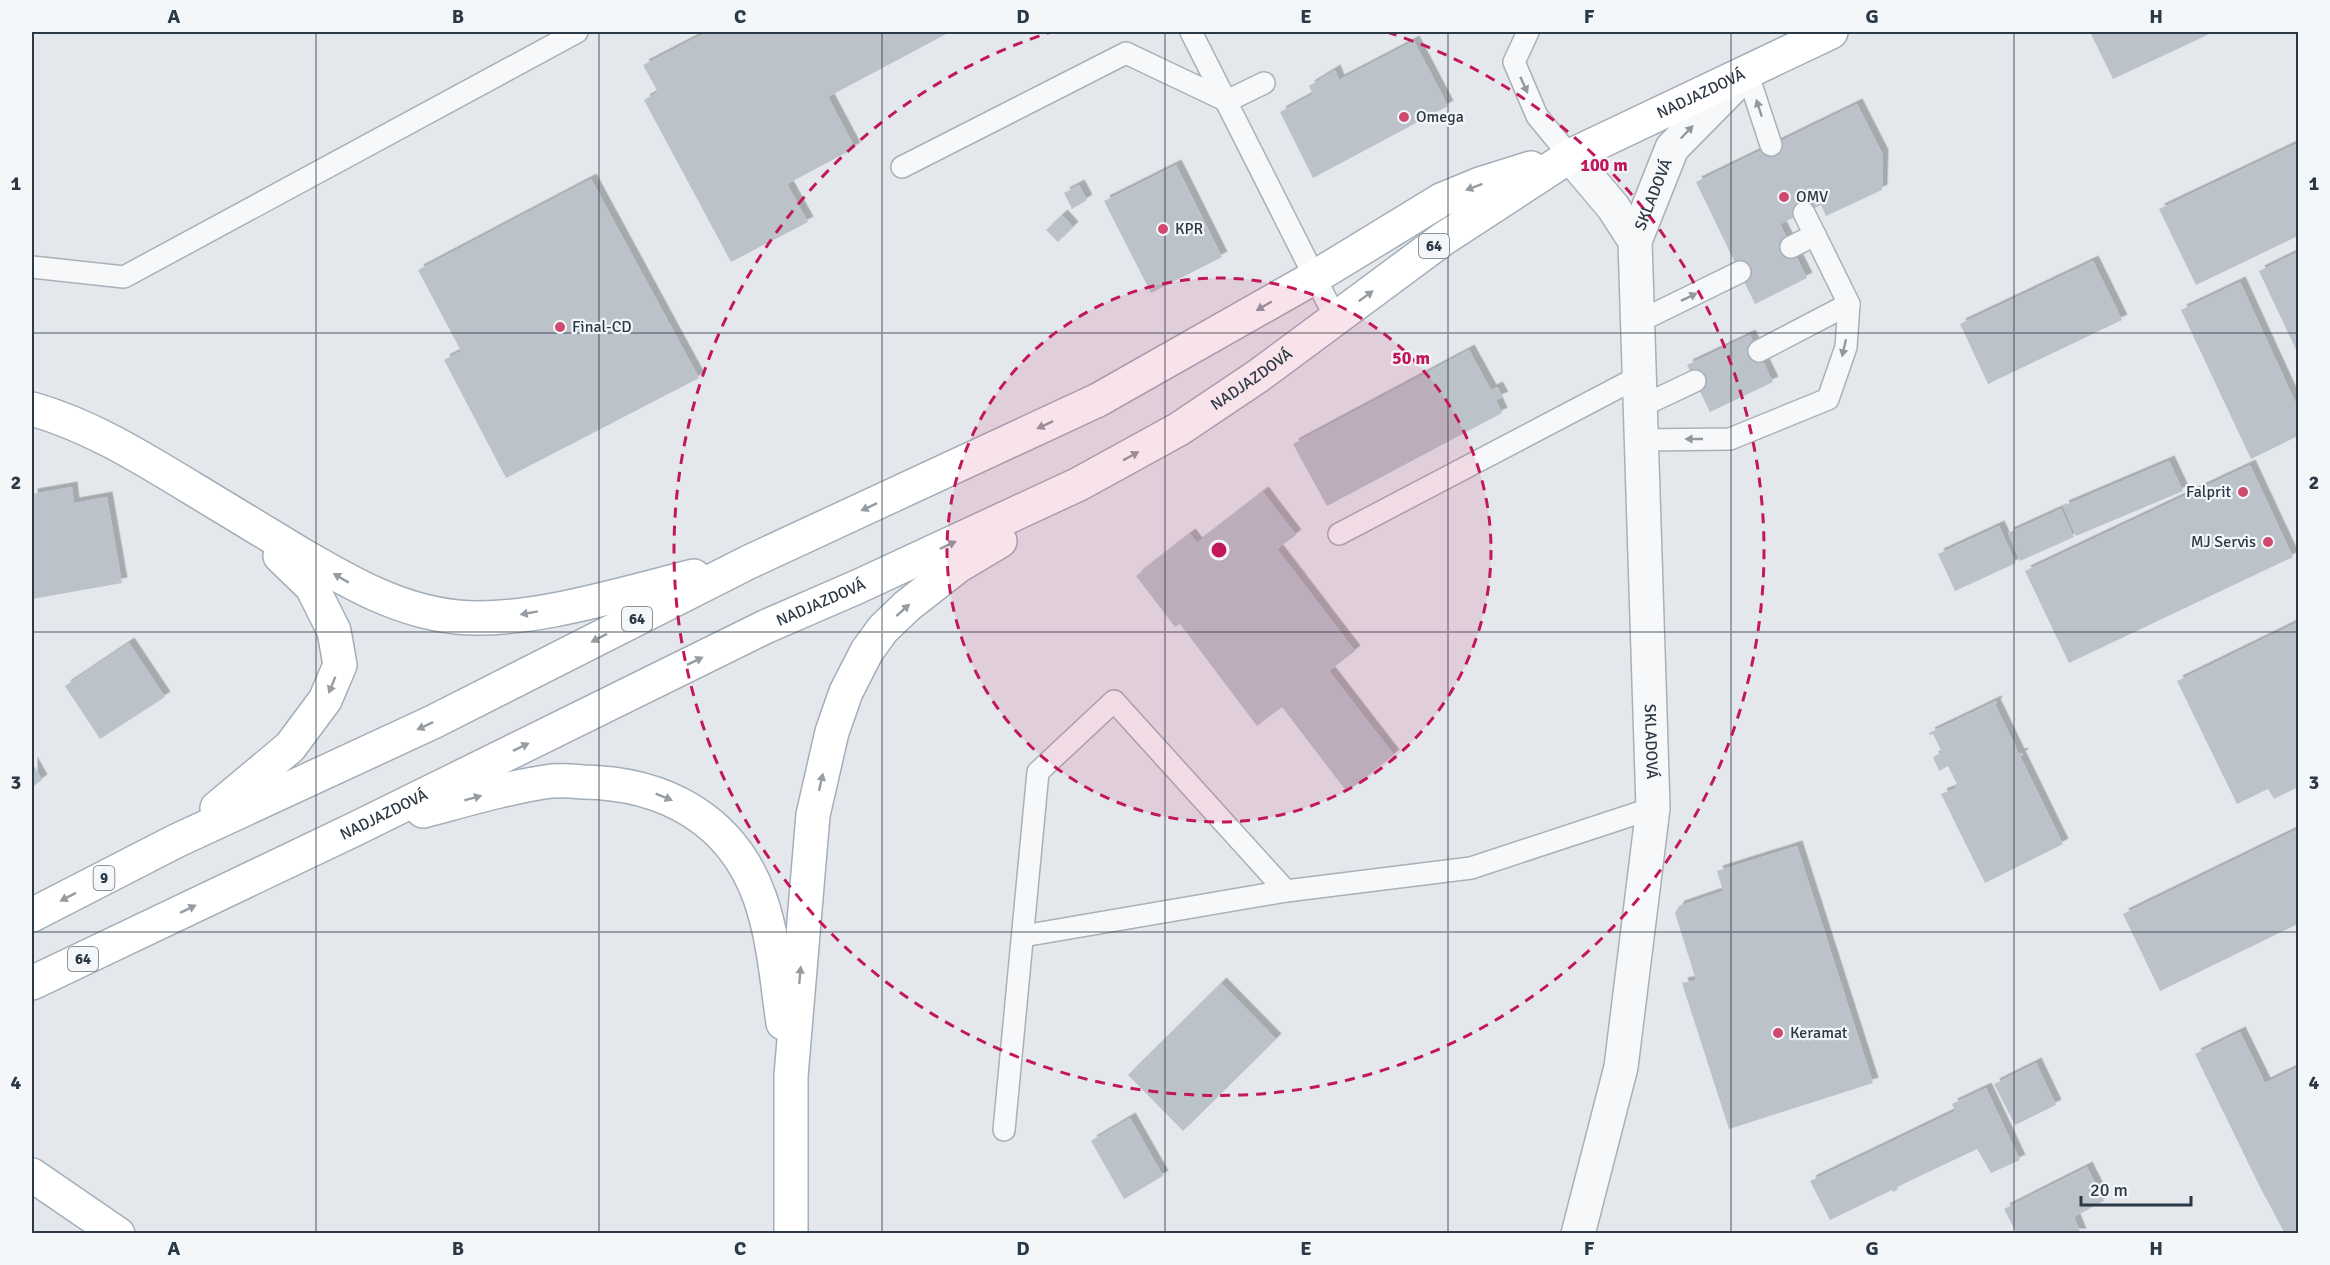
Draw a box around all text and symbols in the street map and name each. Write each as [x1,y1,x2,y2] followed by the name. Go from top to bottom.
[168,4,181,29] text: A
[452,4,464,29] text: B
[734,4,746,29] text: C
[1016,4,1030,29] text: D
[1300,4,1312,29] text: E
[1584,4,1595,29] text: F
[1865,4,1879,29] text: G
[2149,4,2163,29] text: H
[1654,64,1748,123] street label: NADJAZDOVÁ
[1519,76,1529,94] one-way arrow
[1753,99,1763,117] one-way arrow
[1416,107,1464,127] place label: Omega
[1397,110,1411,124] marker: Omega
[1680,125,1694,140] one-way arrow
[1580,154,1628,176] text: 100 m
[1630,156,1677,233] street label: SKLADOVÁ
[11,171,22,196] text: 1
[2309,171,2320,196] text: 1
[1465,182,1483,192] one-way arrow
[1796,187,1828,207] place label: OMV
[1777,190,1791,204] marker: OMV
[1175,219,1204,239] place label: KPR
[1156,222,1170,236] marker: KPR
[1419,234,1449,258] road number: 64
[1359,291,1374,303] one-way arrow
[1680,292,1697,301] one-way arrow
[1255,301,1272,311] one-way arrow
[572,317,632,337] place label: Final-CD
[553,320,567,334] marker: Final-CD
[1839,339,1849,357] one-way arrow
[1207,344,1297,415] street label: NADJAZDOVÁ
[1392,347,1430,369] text: 50 m
[1037,420,1054,429] one-way arrow
[1685,434,1704,444] one-way arrow
[1122,451,1139,461] one-way arrow
[11,470,21,495] text: 2
[2309,470,2319,495] text: 2
[2186,482,2231,502] place label: Falprit
[2236,485,2250,499] marker: Falprit
[860,502,877,511] one-way arrow
[2191,532,2256,552] place label: MJ Servis
[2261,535,2275,549] marker: MJ Servis
[940,540,957,549] one-way arrow
[1209,540,1229,560] centre of rings
[332,573,349,583] one-way arrow
[773,574,869,631] street label: NADJAZDOVÁ
[895,604,910,617] one-way arrow
[622,607,652,631] road number: 64
[519,609,538,618] one-way arrow
[590,633,608,643] one-way arrow
[687,656,704,665] one-way arrow
[327,676,337,694] one-way arrow
[1640,704,1662,780] street label: SKLADOVÁ
[415,721,433,731] one-way arrow
[512,743,529,752] one-way arrow
[11,770,21,795] text: 3
[2309,770,2319,795] text: 3
[816,773,826,791] one-way arrow
[337,785,431,845] street label: NADJAZDOVÁ
[464,793,482,802] one-way arrow
[655,793,673,802] one-way arrow
[94,866,114,890] road number: 9
[59,891,77,901] one-way arrow
[179,905,196,914] one-way arrow
[68,947,98,971] road number: 64
[795,966,804,985] one-way arrow
[1790,1023,1848,1043] place label: Keramat
[1771,1026,1785,1040] marker: Keramat
[11,1070,22,1095] text: 4
[2309,1070,2320,1095] text: 4
[2081,1169,2190,1207] scale bar
[2090,1179,2128,1201] text: 20 m
[168,1236,181,1261] text: A
[452,1236,464,1261] text: B
[734,1236,746,1261] text: C
[1016,1236,1030,1261] text: D
[1300,1236,1312,1261] text: E
[1584,1236,1595,1261] text: F
[1865,1236,1879,1261] text: G
[2149,1236,2163,1261] text: H

